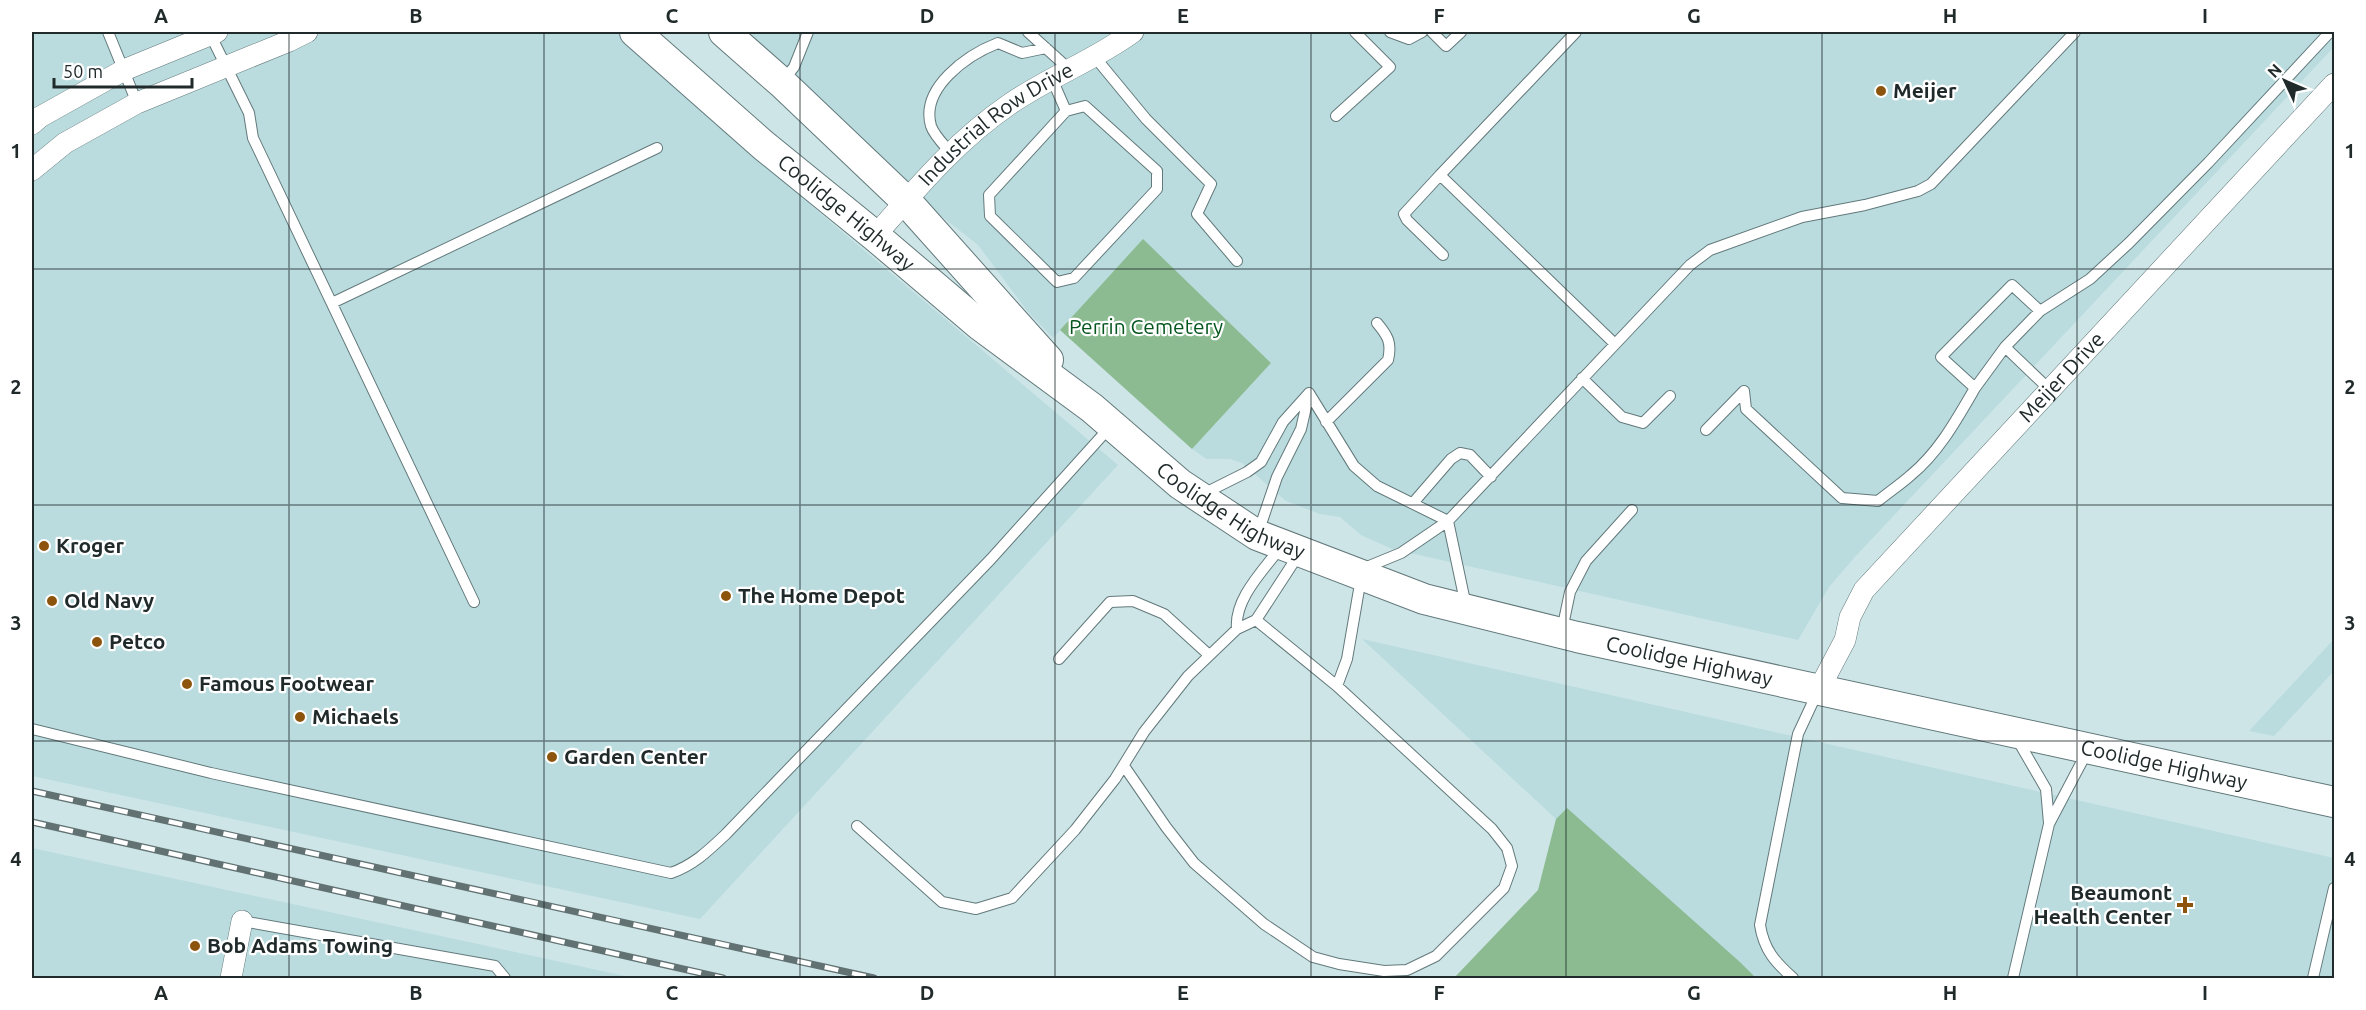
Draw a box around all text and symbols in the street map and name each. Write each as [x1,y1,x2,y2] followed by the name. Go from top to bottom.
[154,4,168,27] text: A
[409,4,423,27] text: B
[666,4,679,27] text: C
[920,4,934,27] text: D
[1177,4,1189,27] text: E
[1433,4,1445,27] text: F
[1687,4,1701,27] text: G
[1943,4,1957,27] text: H
[2202,4,2208,27] text: I
[54,51,192,89] scale bar
[2255,51,2315,111] north arrow
[913,57,1077,190] street label: Industrial Row Drive
[2264,60,2285,81] text: N
[63,61,103,81] text: 50 m
[1893,78,1957,102] place label: Meijer
[1874,84,1888,98] marker: Meijer
[10,139,22,162] text: 1
[2344,139,2356,162] text: 1
[773,149,920,275] street label: Coolidge Highway
[1069,314,1223,338] park label: Perrin Cemetery
[2013,327,2108,427] street label: Meijer Drive
[10,375,22,398] text: 2
[2344,375,2356,398] text: 2
[1152,456,1309,563] street label: Coolidge Highway
[56,533,125,557] place label: Kroger
[37,539,51,553] marker: Kroger
[738,583,905,607] place label: The Home Depot
[64,588,154,612] place label: Old Navy
[719,589,733,603] marker: The Home Depot
[45,594,59,608] marker: Old Navy
[10,611,22,634] text: 3
[2344,611,2356,634] text: 3
[109,629,165,653] place label: Petco
[1604,631,1775,690] street label: Coolidge Highway
[90,635,104,649] marker: Petco
[199,671,374,695] place label: Famous Footwear
[180,677,194,691] marker: Famous Footwear
[312,704,399,728] place label: Michaels
[293,710,307,724] marker: Michaels
[2079,734,2250,794] street label: Coolidge Highway
[564,744,708,768] place label: Garden Center
[545,750,559,764] marker: Garden Center
[10,847,22,870] text: 4
[2344,847,2356,870] text: 4
[2034,880,2172,928] place label: Beaumont Health Center
[2176,896,2194,914] marker: Beaumont Health Center
[207,933,393,957] place label: Bob Adams Towing
[188,939,202,953] marker: Bob Adams Towing
[154,981,168,1004] text: A
[409,981,423,1004] text: B
[666,981,679,1004] text: C
[920,981,934,1004] text: D
[1177,981,1189,1004] text: E
[1433,981,1445,1004] text: F
[1687,981,1701,1004] text: G
[1943,981,1957,1004] text: H
[2202,981,2208,1004] text: I

